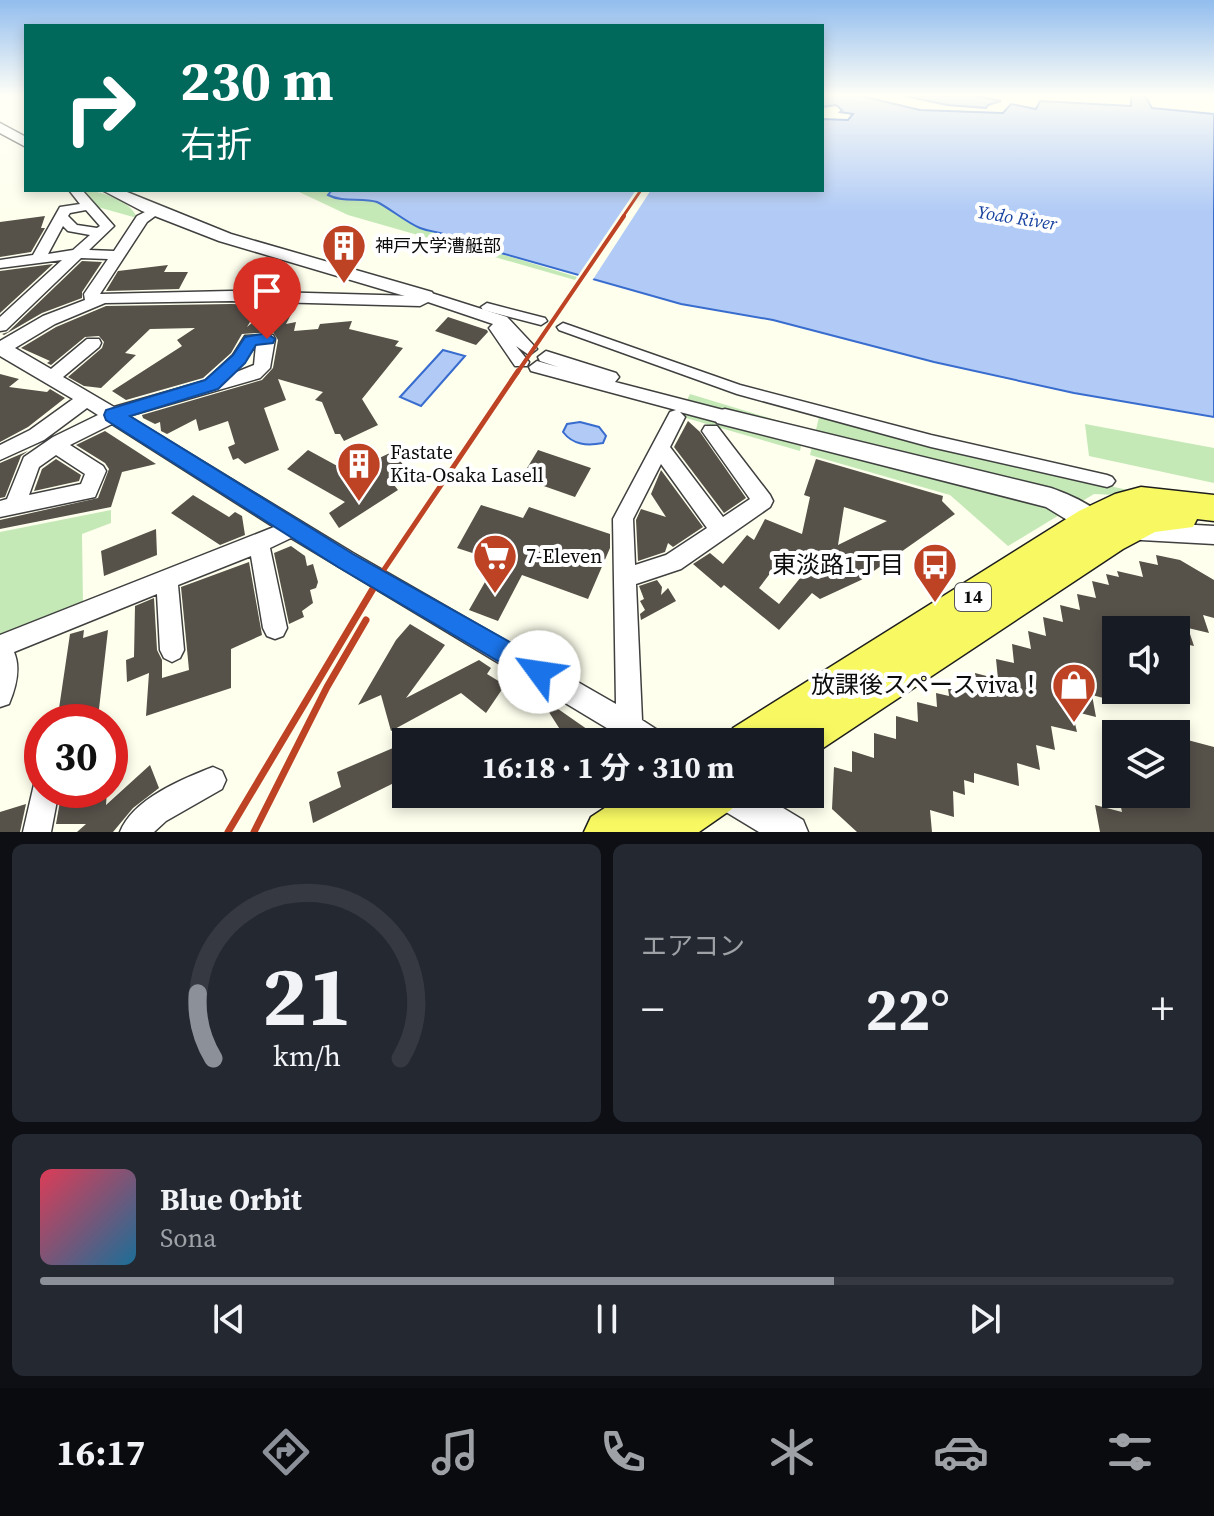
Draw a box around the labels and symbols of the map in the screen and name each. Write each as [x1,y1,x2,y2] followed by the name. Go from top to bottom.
[975,199,1060,236] water label: Yodo River
[320,222,368,285] building icon: 神戸大学漕艇部
[375,233,501,258] place label: 神戸大学漕艇部
[233,257,301,339] pin
[390,438,544,489] place label: Fastate Kita-Osaka Lasell
[335,440,383,503] building icon: Fastate Kita-Osaka Lasell
[471,532,519,595] supermarket icon: 7-Eleven
[911,541,959,604] bus stop icon: 東淡路1丁目
[526,542,602,570] place label: 7-Eleven
[772,548,904,581] place label: 東淡路1丁目
[955,583,991,611] road number: 14
[497,630,581,714] position arrow
[1050,661,1098,724] shop icon: 放課後スペースviva！
[811,668,1043,701] place label: 放課後スペースviva！
[24,704,128,808] speed limit sign: 30

